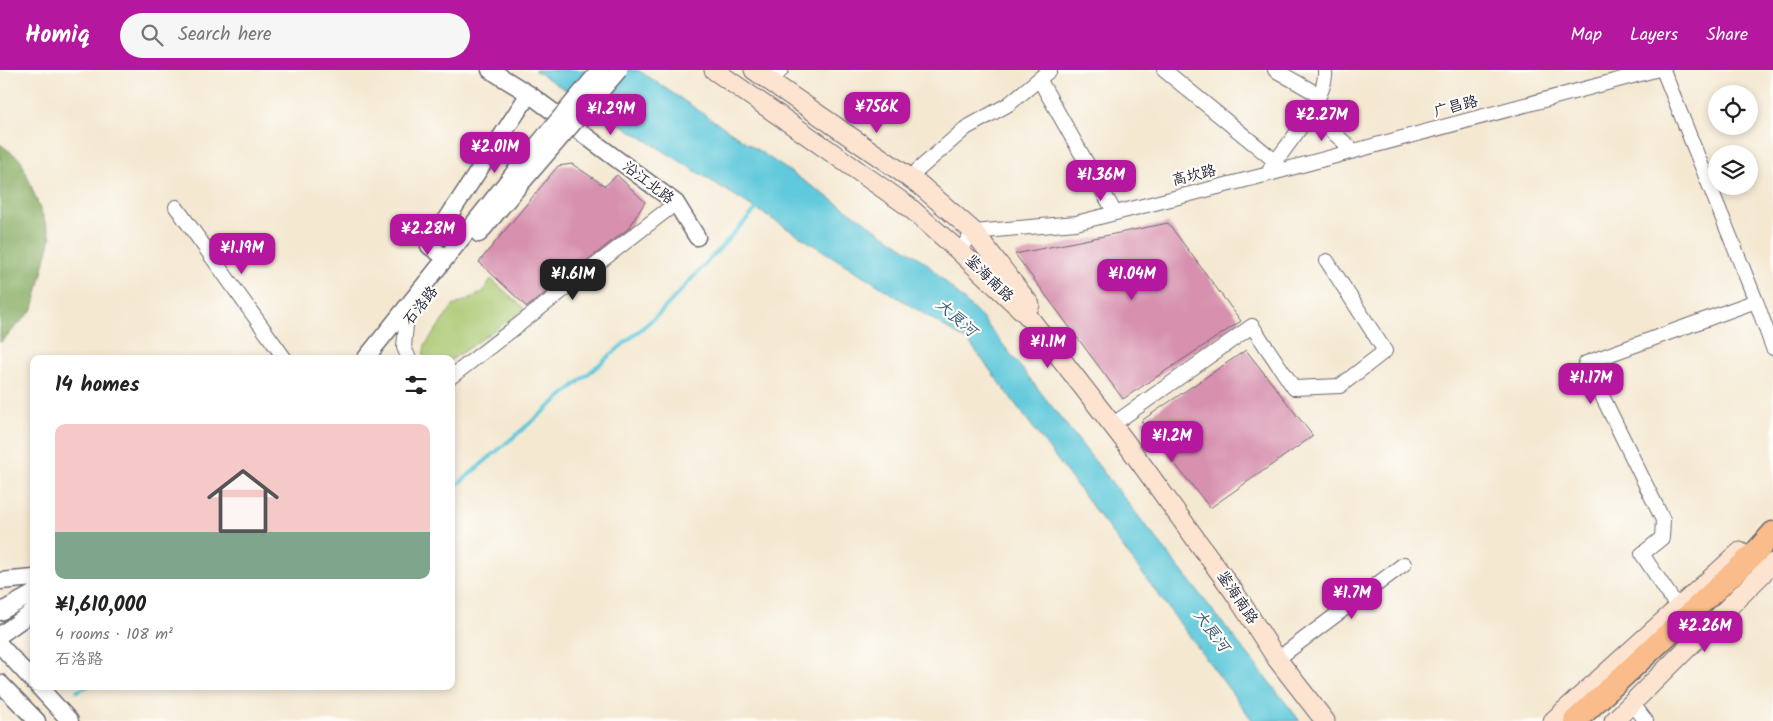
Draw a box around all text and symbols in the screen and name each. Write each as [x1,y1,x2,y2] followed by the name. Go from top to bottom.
[120,13,470,58] search box
[25,16,90,55] text: Homiq
[178,20,272,50] text: Search here
[138,21,166,49] icon: search
[1571,21,1602,50] text: Map
[1630,21,1678,50] text: Layers
[1706,21,1748,50] text: Share
[1708,85,1758,195] map controls
[1708,85,1758,135] button: locate
[1431,90,1481,124] street label: 广昌路
[842,92,912,134] pin: ¥756K
[570,93,652,136] pin: ¥1.29M
[855,95,899,120] text: ¥756K
[587,97,635,122] text: ¥1.29M
[1281,100,1363,142] pin: ¥2.27M
[1296,103,1348,128] text: ¥2.27M
[454,132,536,174] pin: ¥2.01M
[471,135,519,160] text: ¥2.01M
[1708,145,1758,195] button: layers
[617,155,679,211] street label: 沿江北路
[1169,159,1219,193] street label: 高坎路
[1060,160,1142,202] pin: ¥1.36M
[1077,163,1125,188] text: ¥1.36M
[387,214,469,256] pin: ¥2.28M
[401,217,455,242] text: ¥2.28M
[201,232,283,275] pin: ¥1.19M
[220,236,264,261] text: ¥1.19M
[959,250,1019,308] street label: 鉴海南路
[532,258,614,301] pin: ¥1.61M
[1091,258,1173,301] pin: ¥1.04M
[551,262,595,287] text: ¥1.61M
[1108,262,1156,287] text: ¥1.04M
[398,281,444,331] street label: 石洛路
[930,293,985,345] water label: 大良河
[1013,326,1083,369] pin: ¥1.1M
[1030,330,1066,355] text: ¥1.1M
[1550,362,1632,405] pin: ¥1.17M
[1570,366,1612,391] text: ¥1.17M
[55,369,140,402] text: 14 homes
[402,371,430,399] icon: filters
[1137,420,1207,463] pin: ¥1.2M
[1152,424,1192,449] text: ¥1.2M
[198,456,288,546] icon: home
[1210,566,1264,630] street label: 鉴海南路
[1317,578,1387,620] pin: ¥1.7M
[1333,581,1371,606] text: ¥1.7M
[55,589,146,622] text: ¥1,610,000
[1187,604,1237,660] water label: 大良河
[1664,610,1746,653] pin: ¥2.26M
[1678,614,1732,639] text: ¥2.26M
[55,622,173,647] text: 4 rooms · 108 m²
[55,647,103,672] text: 石洛路

